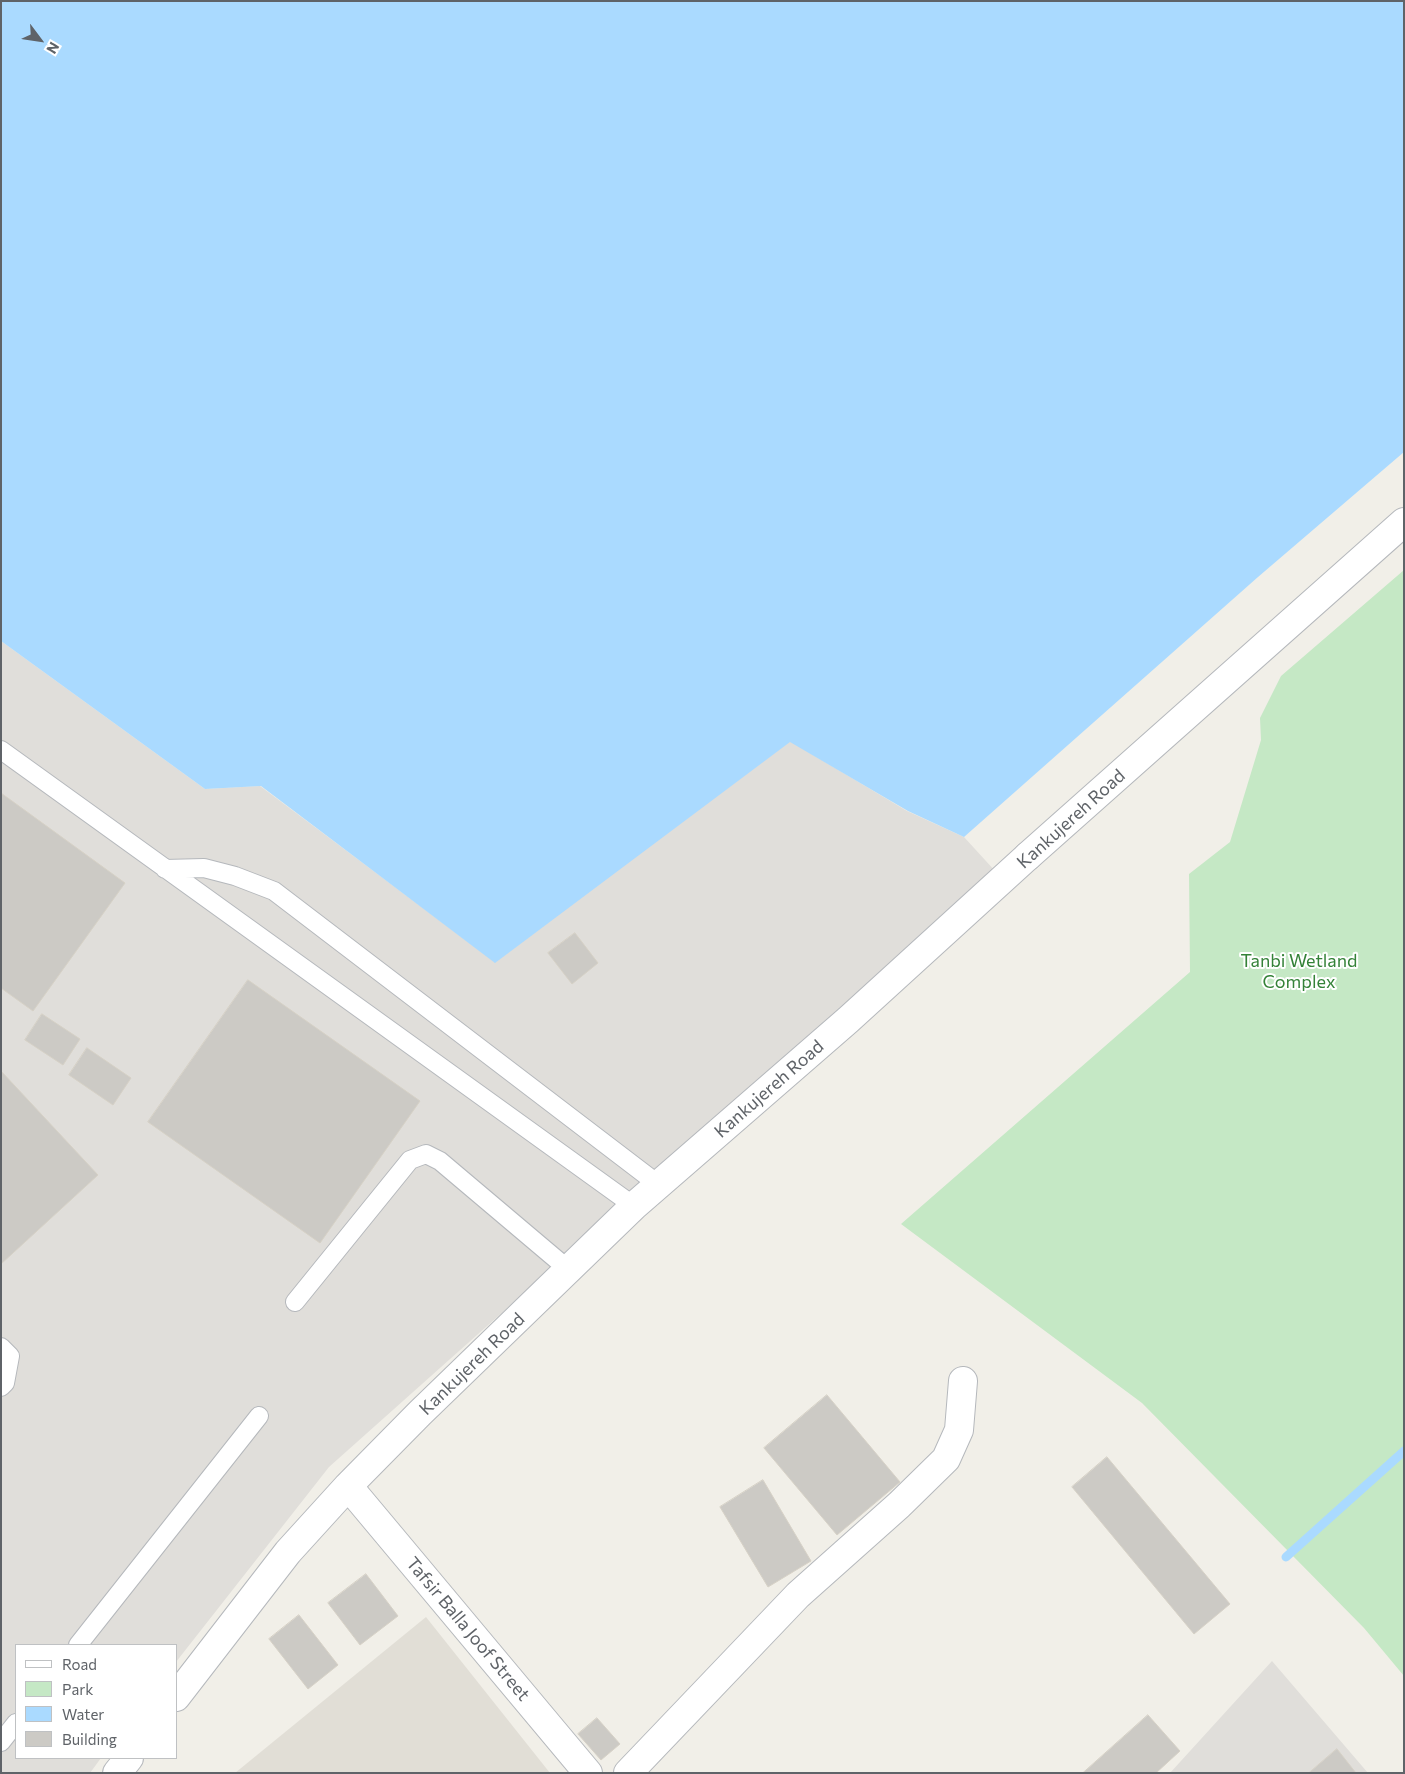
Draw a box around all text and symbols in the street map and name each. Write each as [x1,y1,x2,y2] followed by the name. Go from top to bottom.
[15,15,65,65] north arrow
[43,39,63,57] text: N
[1013,765,1129,873] street label: Kankujereh Road
[1241,950,1357,992] park label: Tanbi Wetland Complex
[710,1036,828,1142] street label: Kankujereh Road
[415,1308,529,1420] street label: Kankujereh Road
[402,1553,534,1705] street label: Tafsir Balla Joof Street
[15,1644,178,1759] legend
[62,1655,97,1673] text: Road
[62,1680,93,1698] text: Park
[62,1705,104,1723] text: Water
[62,1730,117,1748] text: Building

